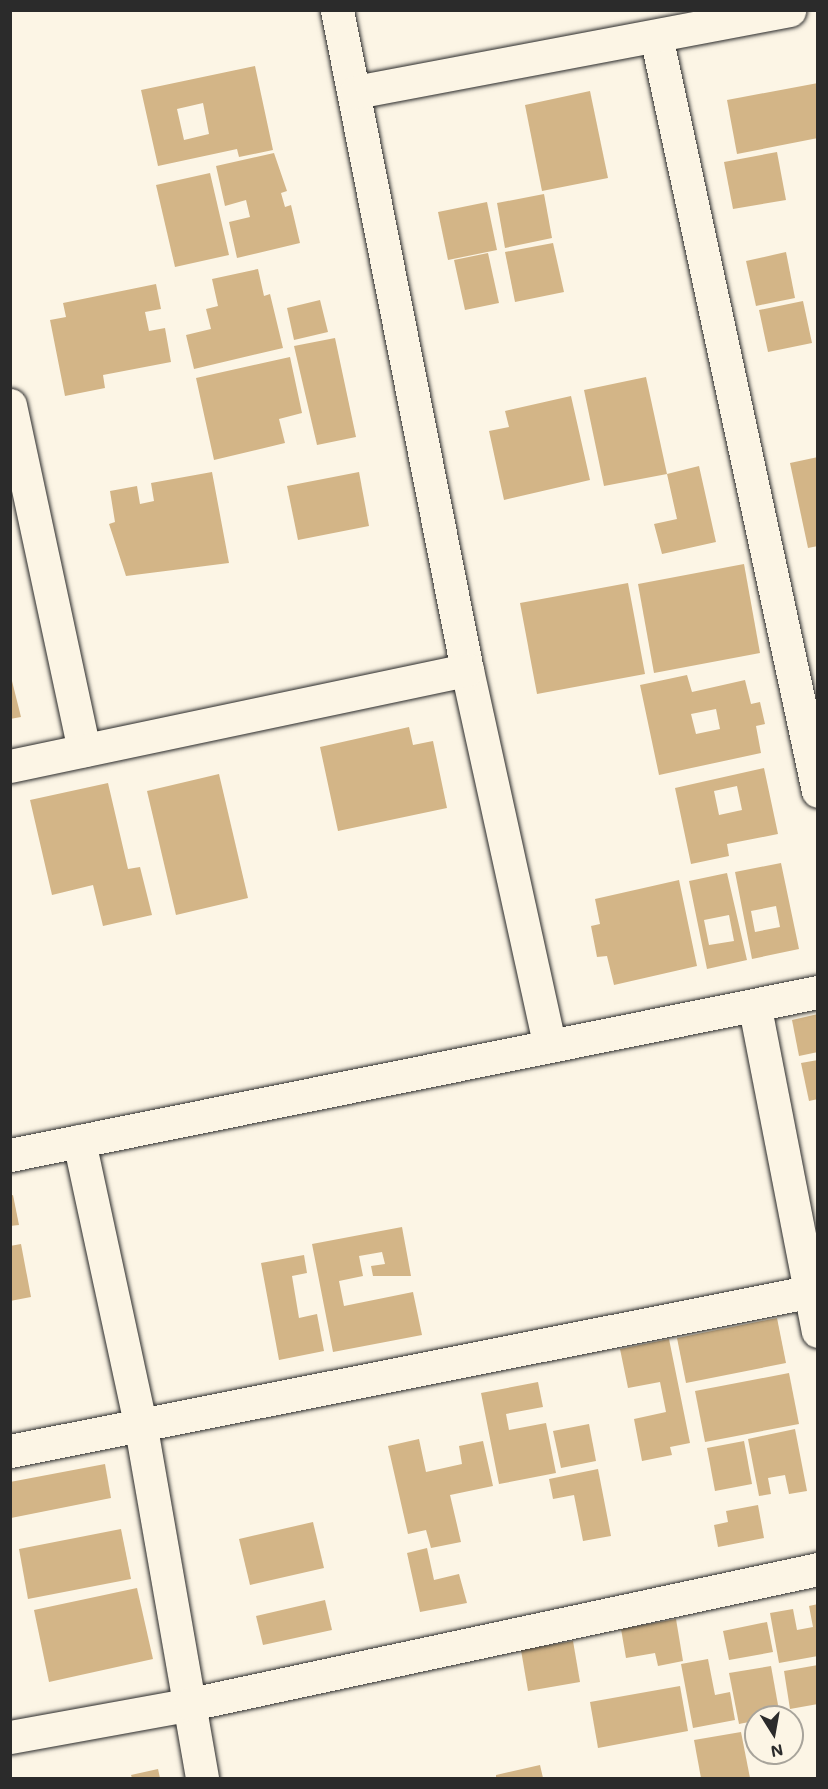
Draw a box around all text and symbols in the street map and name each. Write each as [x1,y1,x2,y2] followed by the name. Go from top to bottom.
[744,1705,804,1765] north arrow
[769,1740,785,1763] text: N

